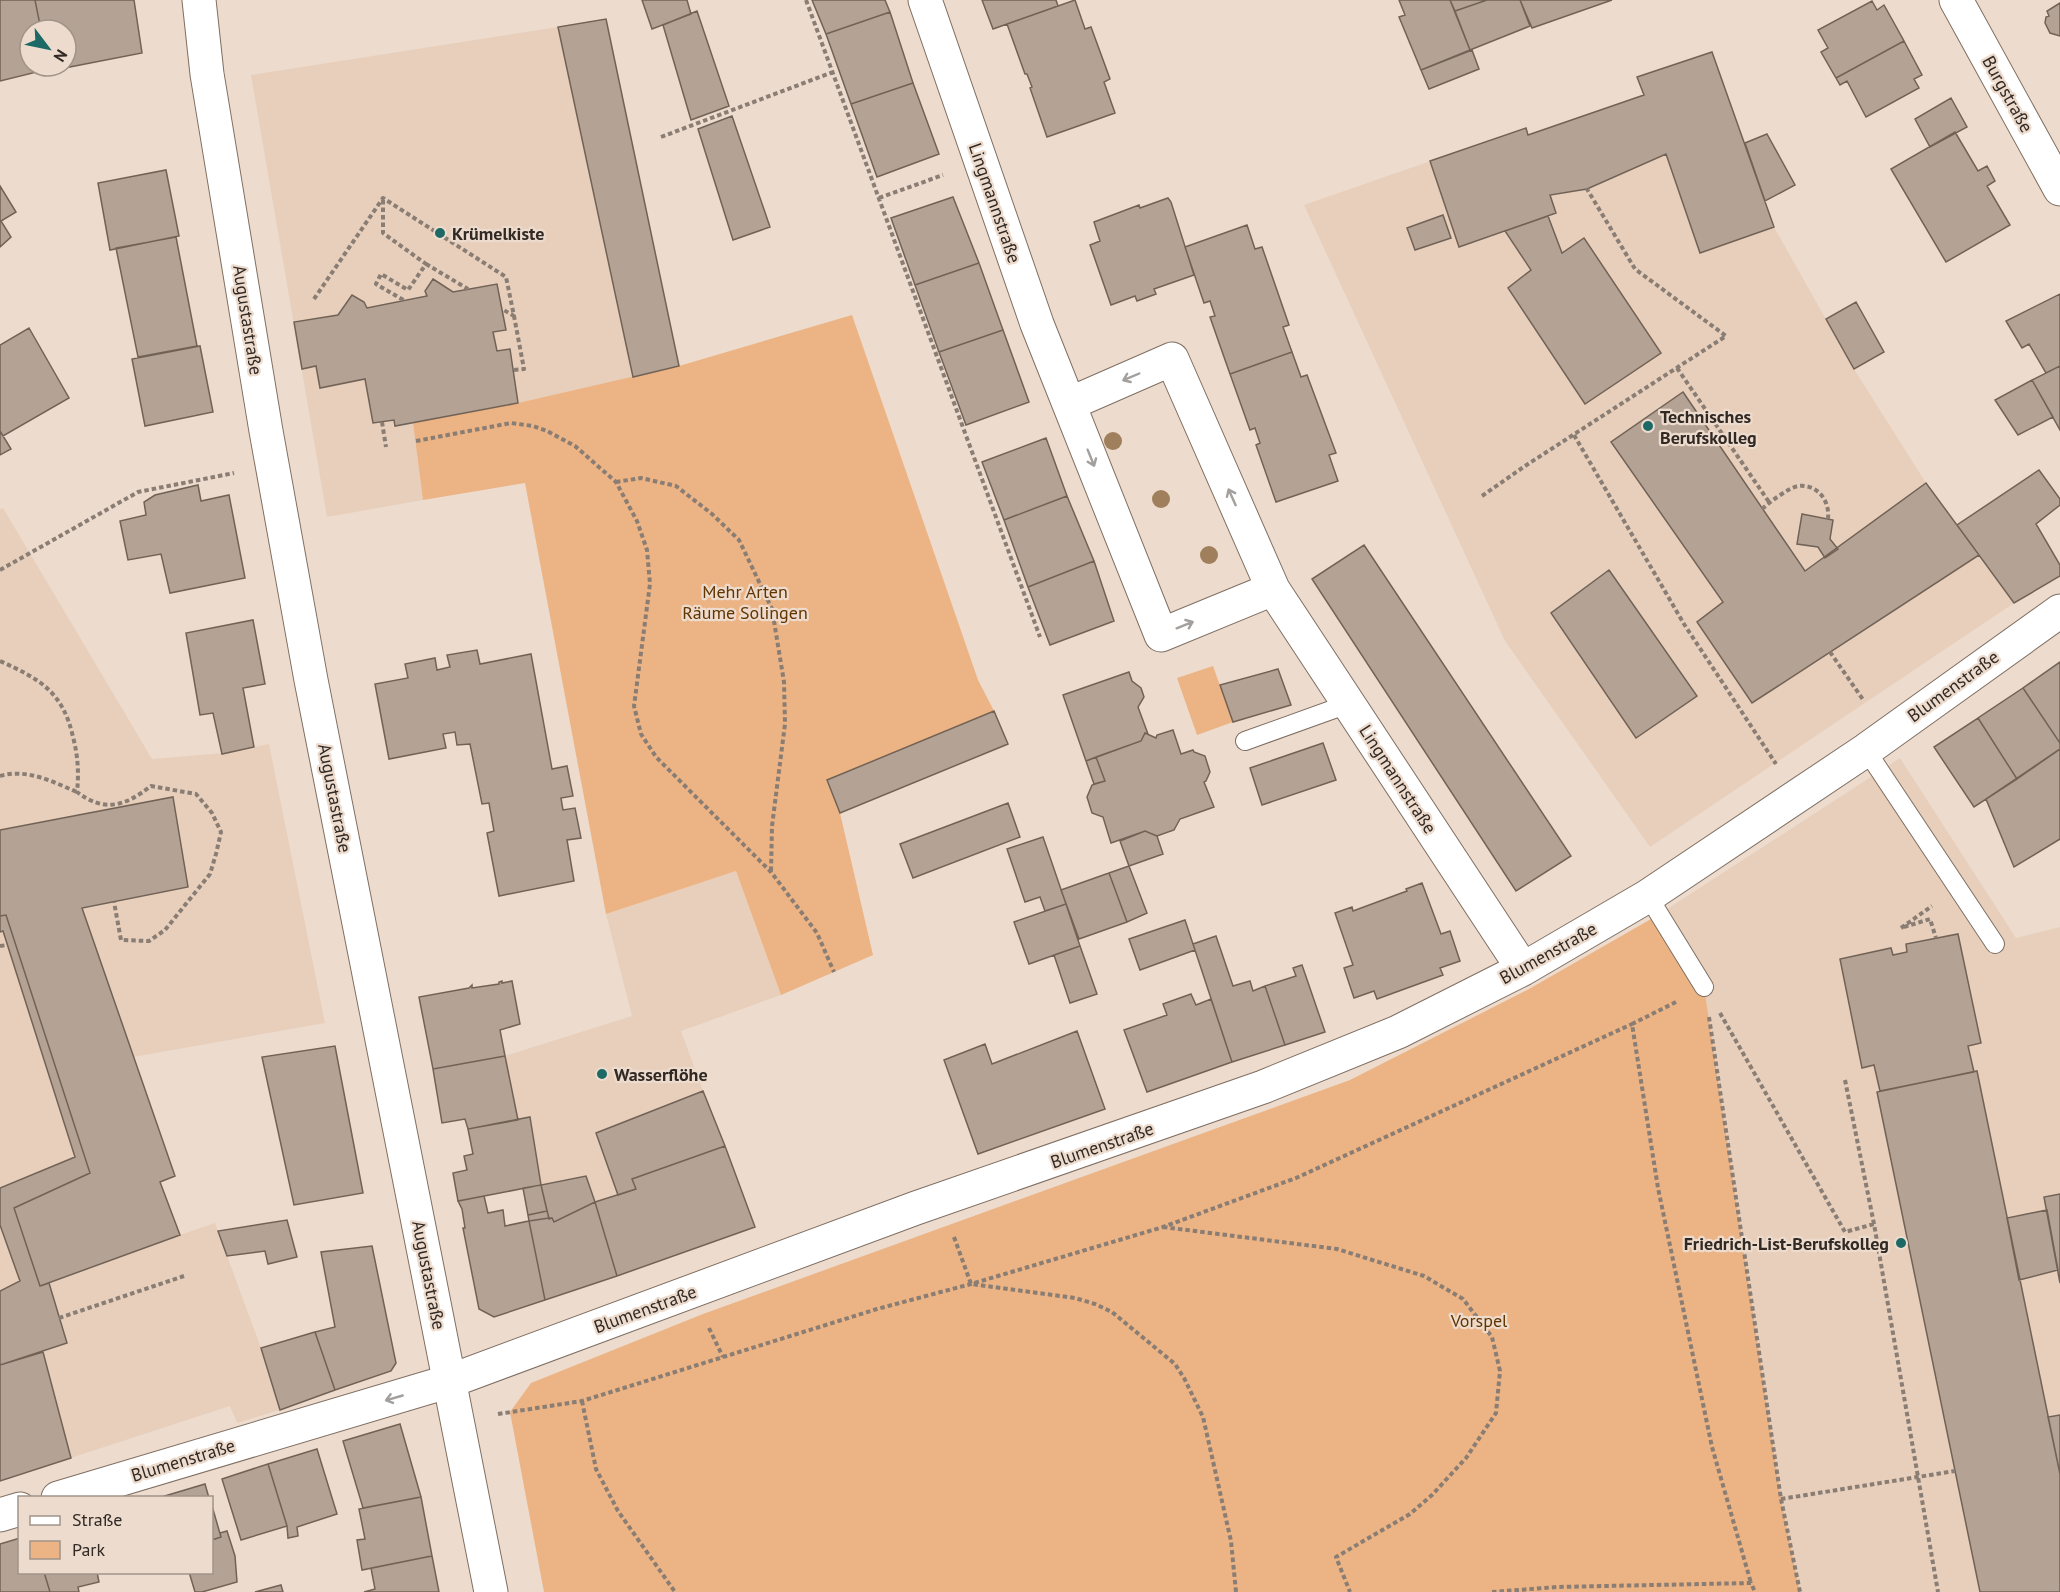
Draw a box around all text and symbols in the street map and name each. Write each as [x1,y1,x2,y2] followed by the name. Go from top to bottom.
[18,18,78,78] north arrow
[49,46,72,66] text: N
[1977,51,2039,137] street label: Burgstraße
[964,140,1026,266] street label: Lingmannstraße
[452,222,544,245] place label: Krümelkiste
[433,226,447,240] marker: Krümelkiste
[228,264,268,376] street label: Augustastraße
[1123,372,1141,383] one-way arrow
[1660,405,1757,449] place label: Technisches Berufskolleg
[1641,419,1655,433] marker: Technisches Berufskolleg
[1086,448,1097,467] one-way arrow
[1226,489,1238,507] one-way arrow
[682,580,808,624] park label: Mehr Arten Räume Solingen
[1175,619,1193,630] one-way arrow
[1903,645,2003,727] street label: Blumenstraße
[1354,720,1442,838] street label: Lingmannstraße
[313,741,357,855] street label: Augustastraße
[1495,917,1601,989] street label: Blumenstraße
[614,1063,708,1086] place label: Wasserflöhe
[595,1067,609,1081] marker: Wasserflöhe
[1047,1117,1157,1173] street label: Blumenstraße
[407,1218,451,1332] street label: Augustastraße
[1684,1232,1889,1255] place label: Friedrich-List-Berufskolleg
[1894,1236,1908,1250] marker: Friedrich-List-Berufskolleg
[591,1280,699,1338] street label: Blumenstraße
[1450,1309,1508,1332] park label: Vorspel
[385,1392,404,1404] one-way arrow
[128,1433,238,1487] street label: Blumenstraße
[18,1496,213,1574] legend
[72,1508,123,1531] text: Straße
[72,1538,105,1561] text: Park

